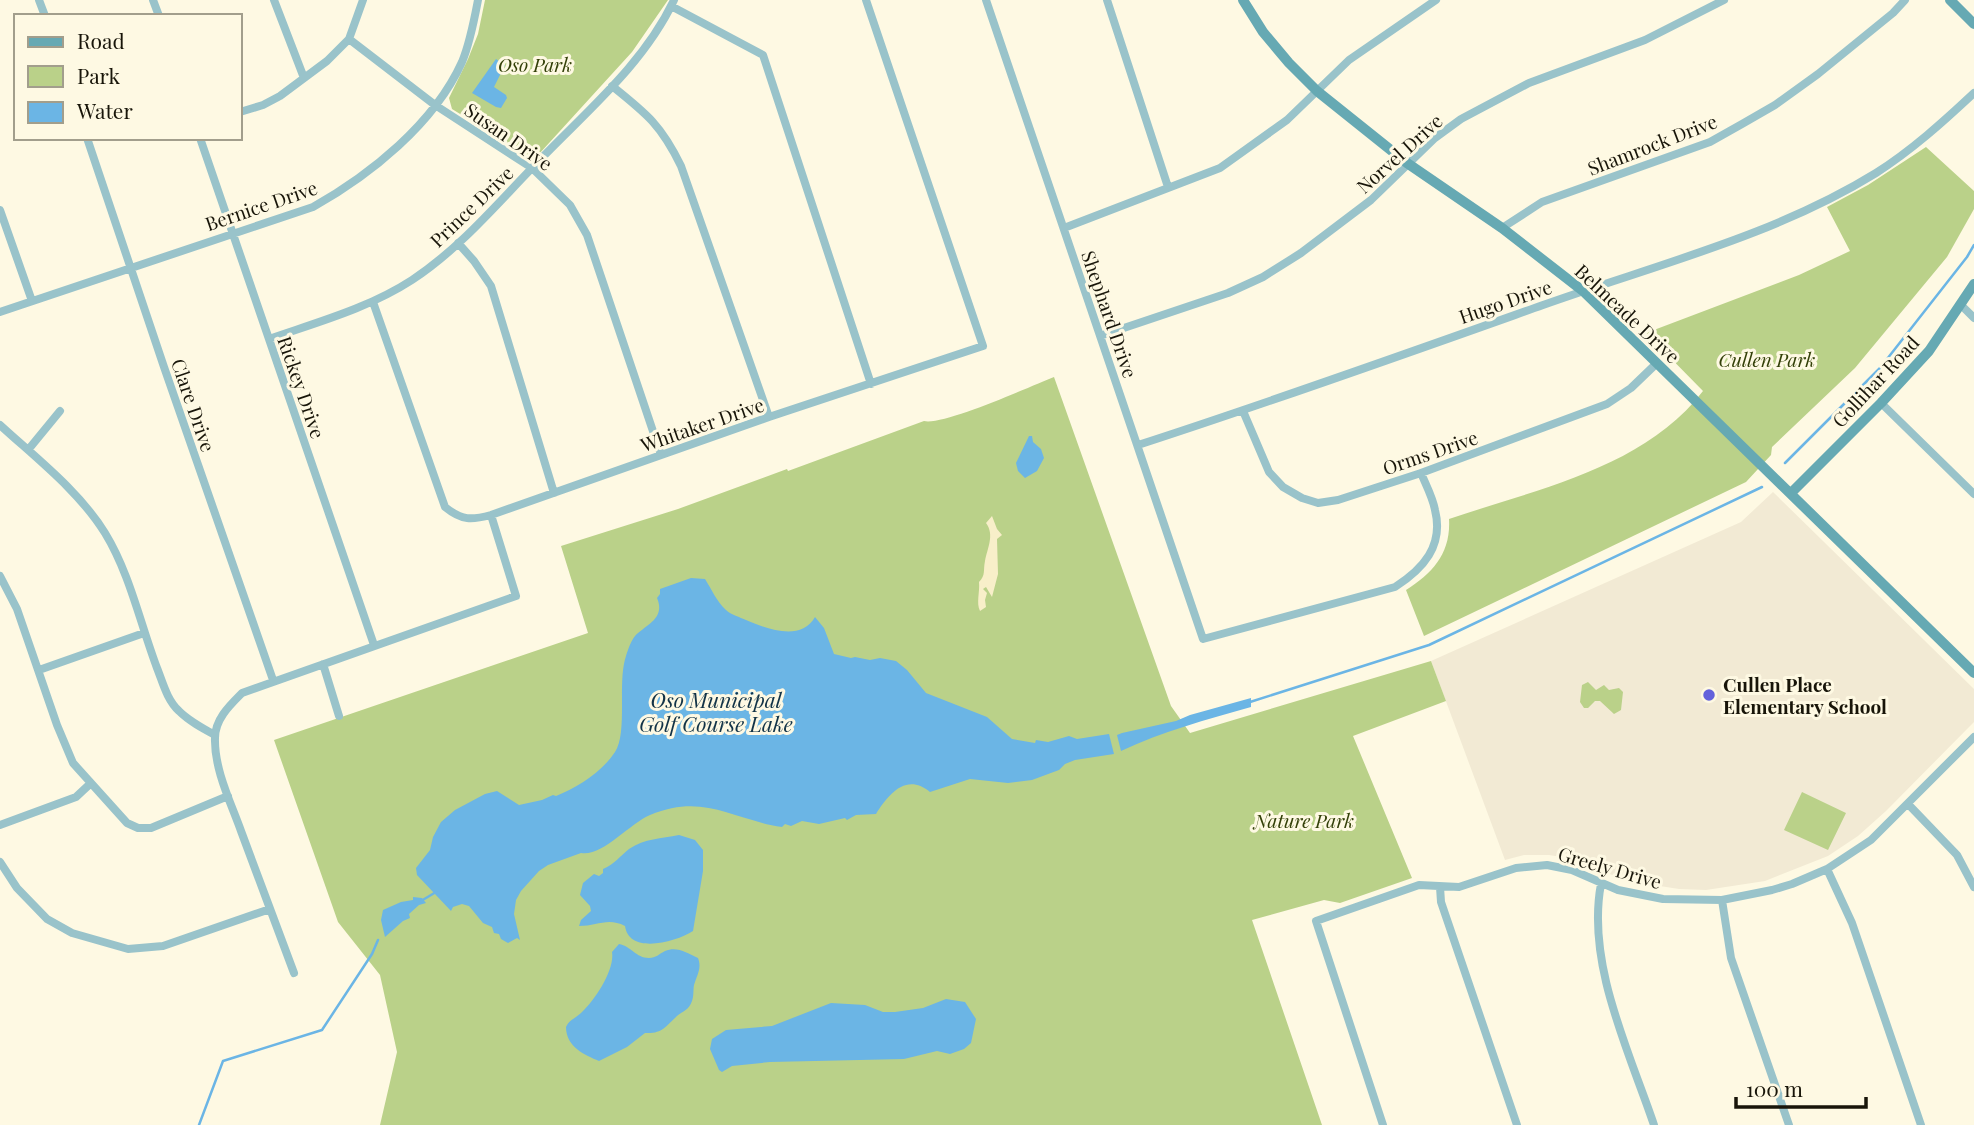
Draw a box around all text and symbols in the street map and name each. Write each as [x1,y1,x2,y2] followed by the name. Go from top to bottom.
[14,14,242,140] legend
[77,26,125,54] text: Road
[498,51,572,77] park label: Oso Park
[77,61,121,89] text: Park
[76,96,133,124] text: Water
[460,96,558,176] street label: Susan Drive
[1350,107,1448,199] street label: Norvel Drive
[1583,107,1721,181] street label: Shamrock Drive
[424,160,518,252] street label: Prince Drive
[202,174,320,236] street label: Bernice Drive
[1076,247,1144,381] street label: Shephard Drive
[1570,258,1686,368] street label: Belmeade Drive
[1455,273,1555,329] street label: Hugo Drive
[1826,329,1924,433] street label: Gollihar Road
[272,332,332,442] street label: Rickey Drive
[1719,346,1816,372] park label: Cullen Park
[166,355,222,455] street label: Clare Drive
[636,391,767,458] street label: Whitaker Drive
[1379,424,1481,480] street label: Orms Drive
[1723,671,1887,719] place label: Cullen Place Elementary School
[639,685,793,737] water label: Oso Municipal Golf Course Lake
[1701,687,1717,703] marker: Cullen Place Elementary School
[1252,807,1354,833] park label: Nature Park
[1555,840,1665,894] street label: Greely Drive
[1736,1066,1866,1110] scale bar
[1746,1074,1803,1102] text: 100 m

